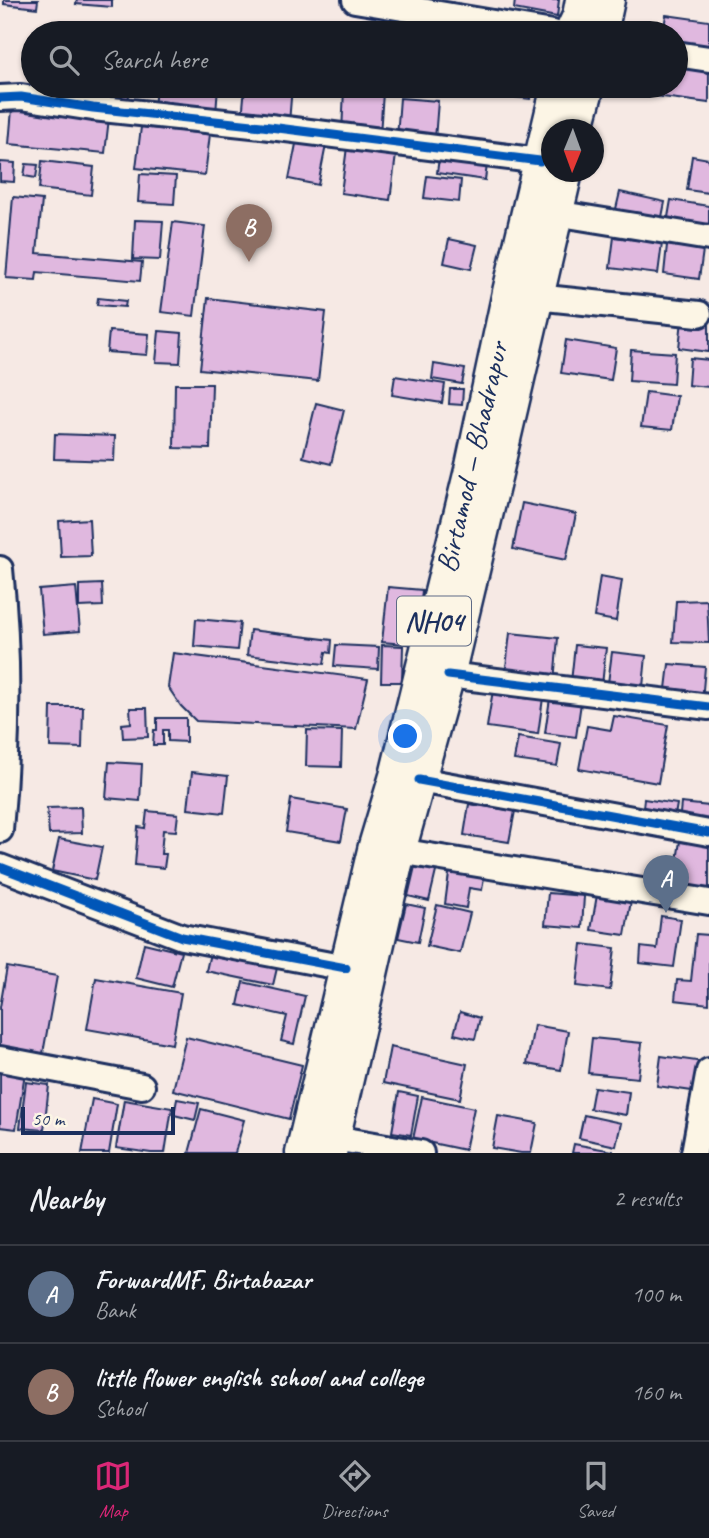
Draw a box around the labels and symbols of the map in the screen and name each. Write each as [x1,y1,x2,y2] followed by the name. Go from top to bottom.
[541,119,604,182] north arrow
[226,204,272,262] pin: B
[427,336,517,576] street label: Birtamod — Bhadrapur
[397,596,471,646] road number: NH04
[388,719,422,753] your location
[643,855,689,913] pin: A
[21,1104,175,1136] scale bar

